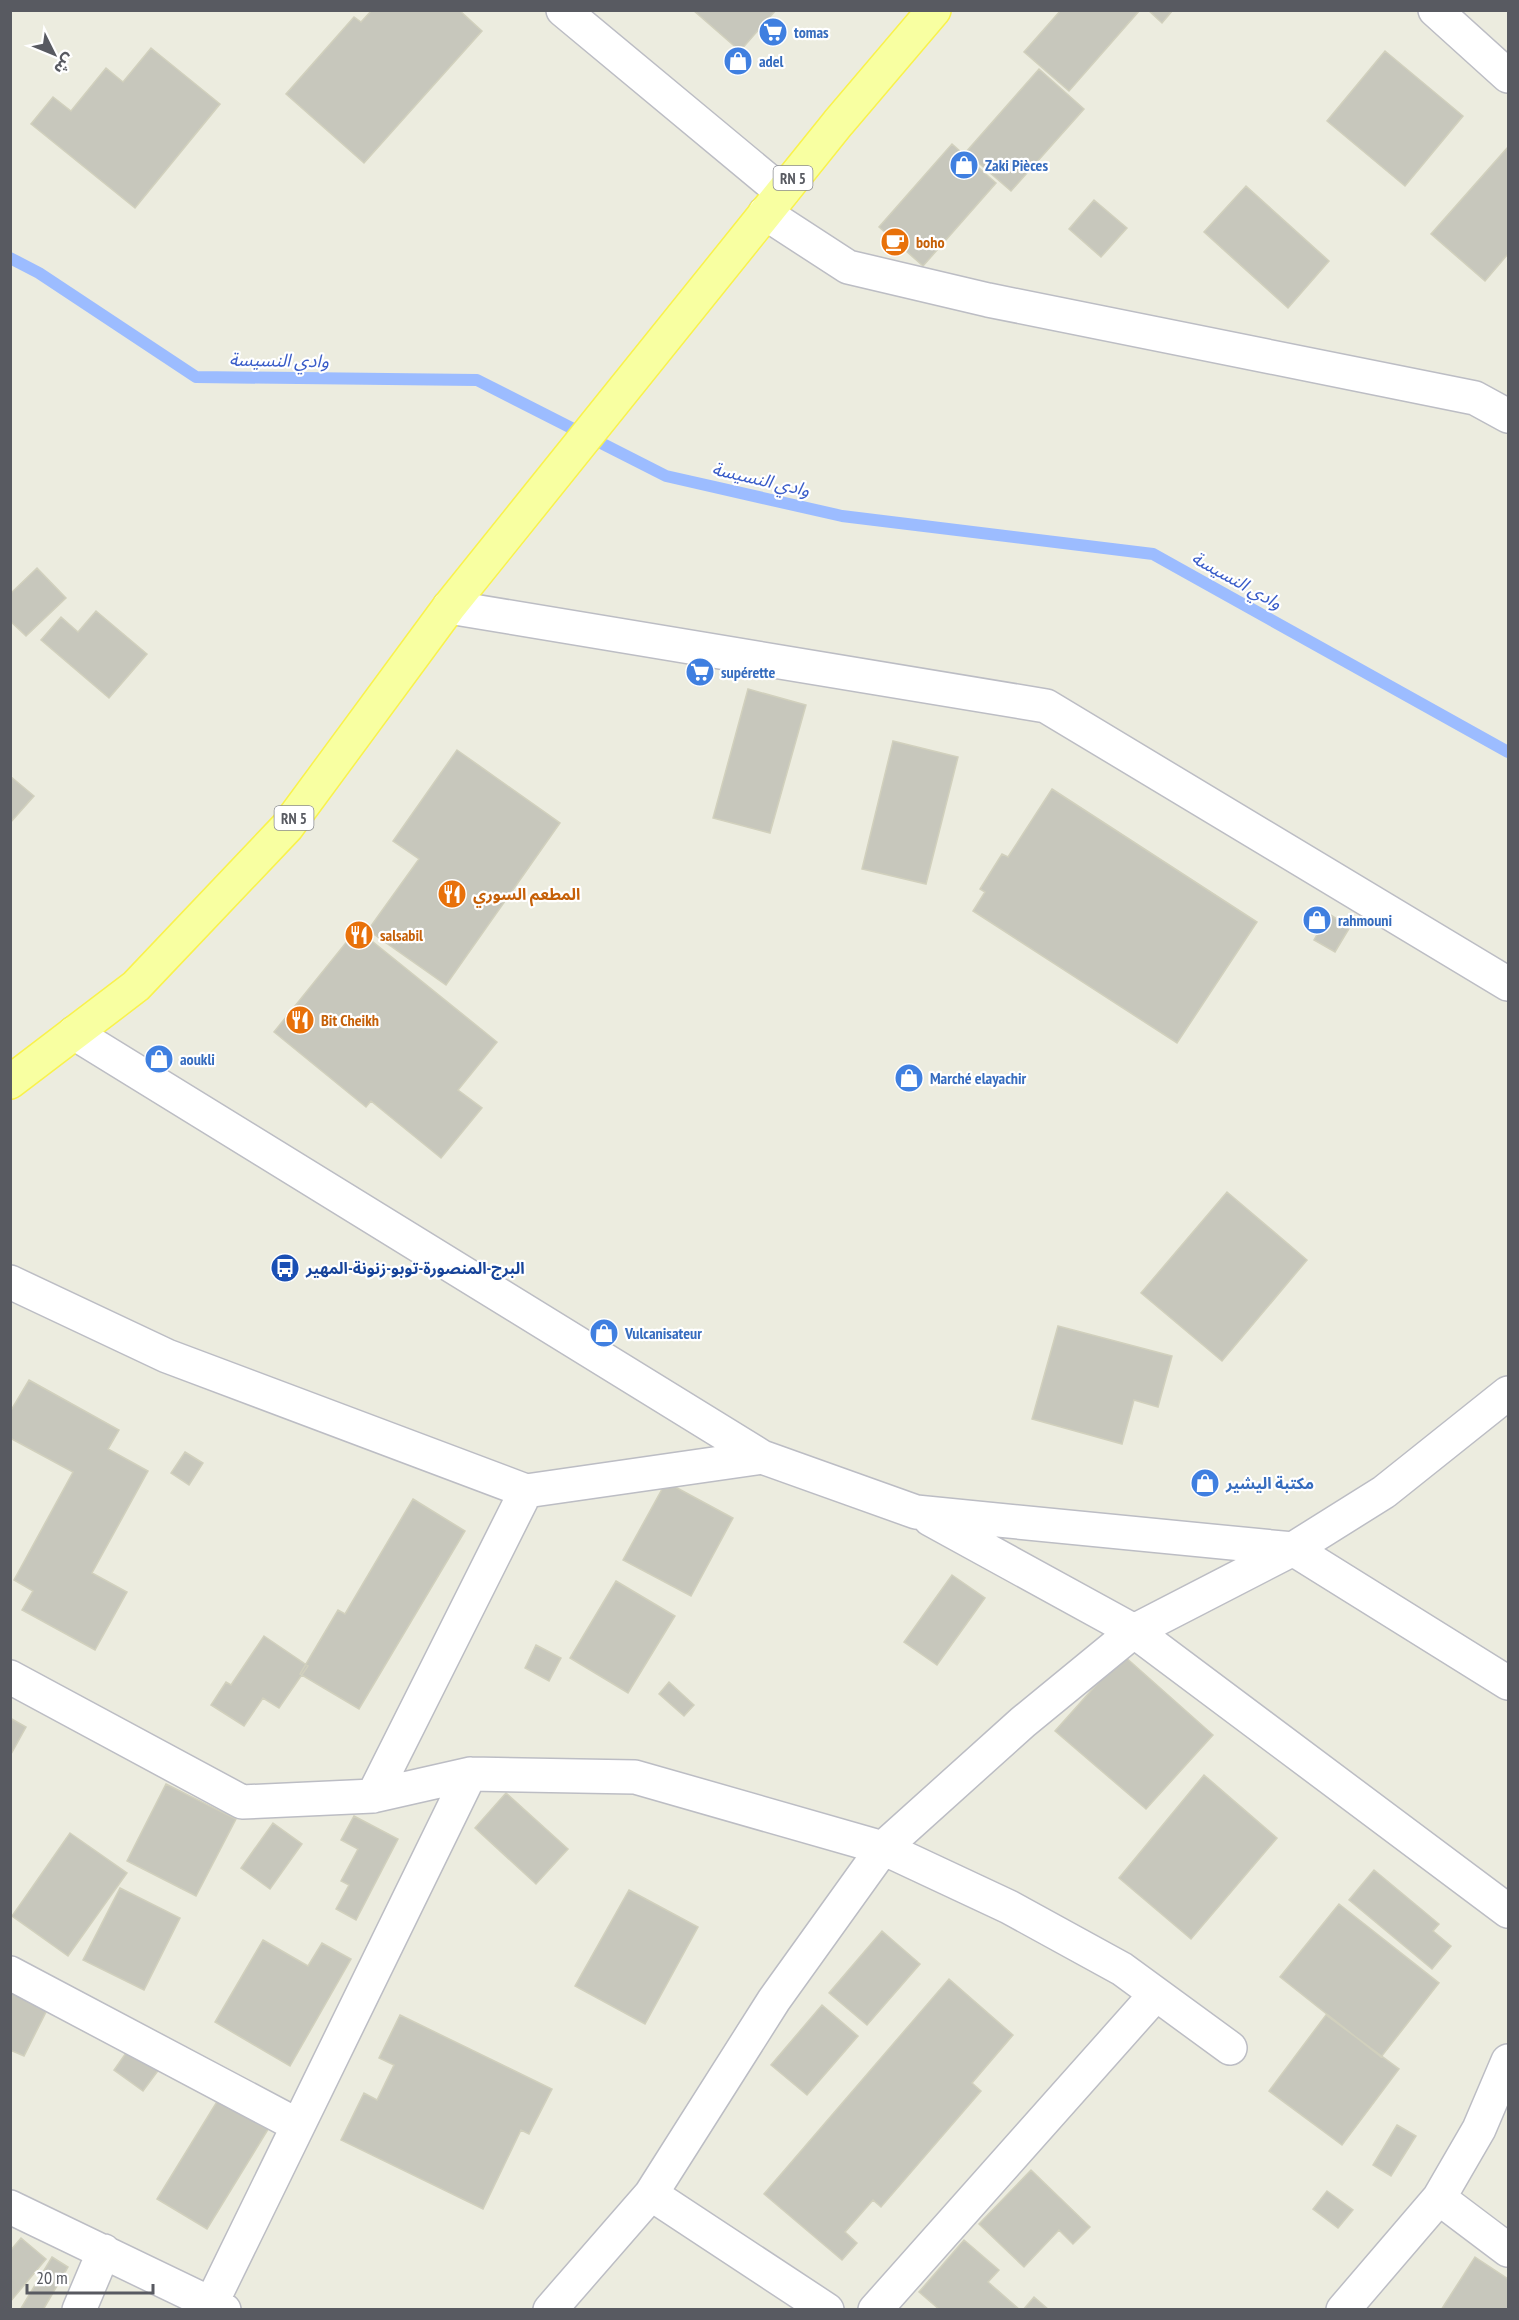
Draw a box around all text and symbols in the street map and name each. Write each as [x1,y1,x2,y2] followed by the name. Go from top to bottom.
[757,16,789,48] supermarket icon: tomas
[794,22,829,42] place label: tomas
[24,24,84,84] north arrow
[722,45,754,77] shop icon: adel
[50,49,80,79] text: ش
[759,51,784,71] place label: adel
[948,149,980,181] shop icon: Zaki Pièces
[985,155,1048,175] place label: Zaki Pièces
[774,166,812,190] road number: RN 5
[879,226,911,258] cafe icon: boho
[916,232,945,252] place label: boho
[229,348,329,376] water label: وادي النسيسة
[709,457,812,505] water label: وادي النسيسة
[1186,546,1286,617] water label: وادي النسيسة
[684,656,716,688] supermarket icon: supérette
[721,662,775,682] place label: supérette
[274,806,314,830] road number: RN 5
[436,878,468,910] restaurant icon: المطعم السوري
[473,884,580,908] place label: المطعم السوري
[1301,904,1333,936] shop icon: rahmouni
[1338,910,1393,930] place label: rahmouni
[343,919,375,951] restaurant icon: salsabil
[380,925,423,945] place label: salsabil
[284,1004,316,1036] restaurant icon: Bit Cheikh
[321,1010,379,1030] place label: Bit Cheikh
[143,1043,175,1075] shop icon: aoukli
[180,1049,215,1069] place label: aoukli
[893,1062,925,1094] shop icon: Marché elayachir
[930,1068,1027,1088] place label: Marché elayachir
[269,1252,301,1284] bus stop icon: البرج-المنصورة-توبو-زنونة-المهير
[305,1258,525,1280] place label: البرج-المنصورة-توبو-زنونة-المهير
[588,1317,620,1349] shop icon: Vulcanisateur
[624,1323,702,1343] place label: Vulcanisateur
[1189,1467,1221,1499] shop icon: مكتبة اليشير
[1225,1473,1314,1493] place label: مكتبة اليشير
[27,2257,153,2295] scale bar
[36,2266,68,2289] text: 20 m

